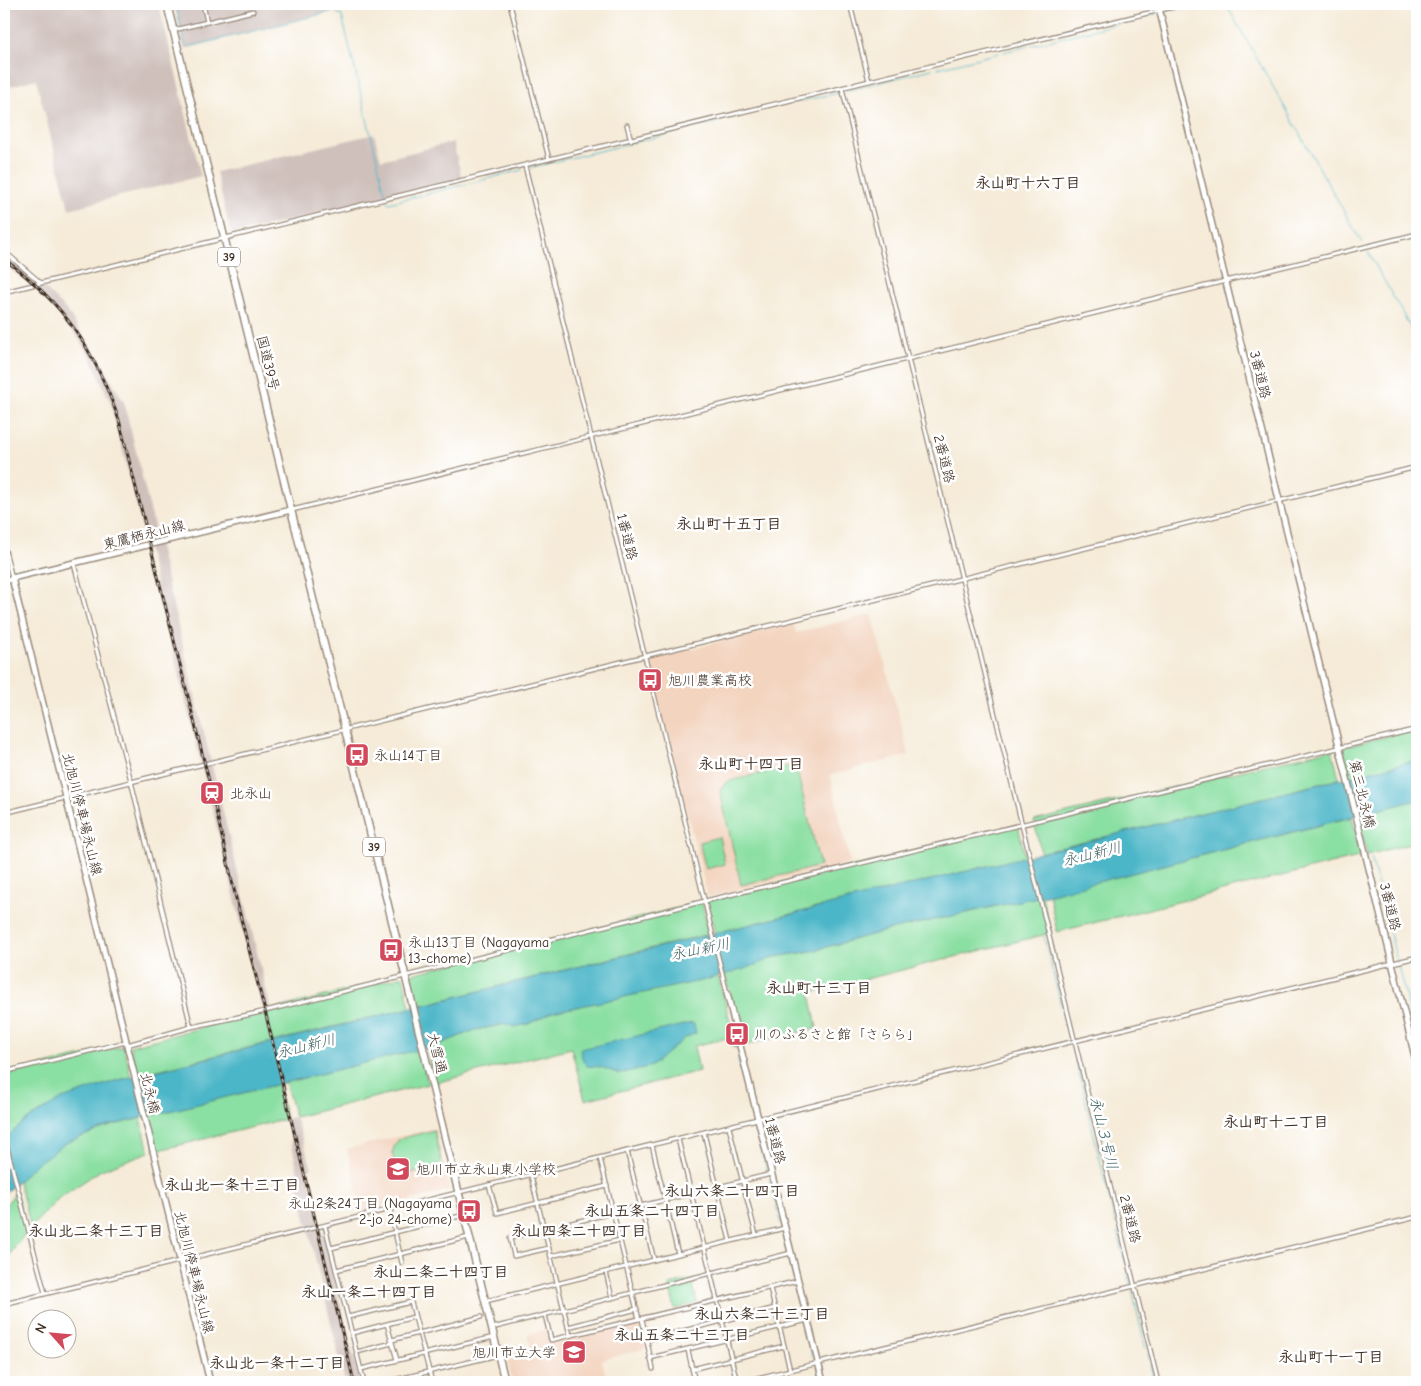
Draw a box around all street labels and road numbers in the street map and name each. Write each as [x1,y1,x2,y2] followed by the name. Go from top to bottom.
[218,248,240,266] road number: 39
[253,334,283,392] street label: 国道39号
[1246,349,1274,401] street label: 3番道路
[930,433,958,485] street label: 2番道路
[613,512,641,562] street label: 1番道路
[101,517,187,553] street label: 東鷹栖永山線
[59,751,105,877] street label: 北旭川停車場永山線
[1345,758,1379,830] street label: 第三北永橋
[363,838,385,856] road number: 39
[1376,881,1404,933] street label: 3番道路
[424,1031,450,1075] street label: 大雪通
[137,1071,163,1115] street label: 北永橋
[761,1116,789,1166] street label: 1番道路
[1116,1193,1144,1245] street label: 2番道路
[171,1209,217,1335] street label: 北旭川停車場永山線

